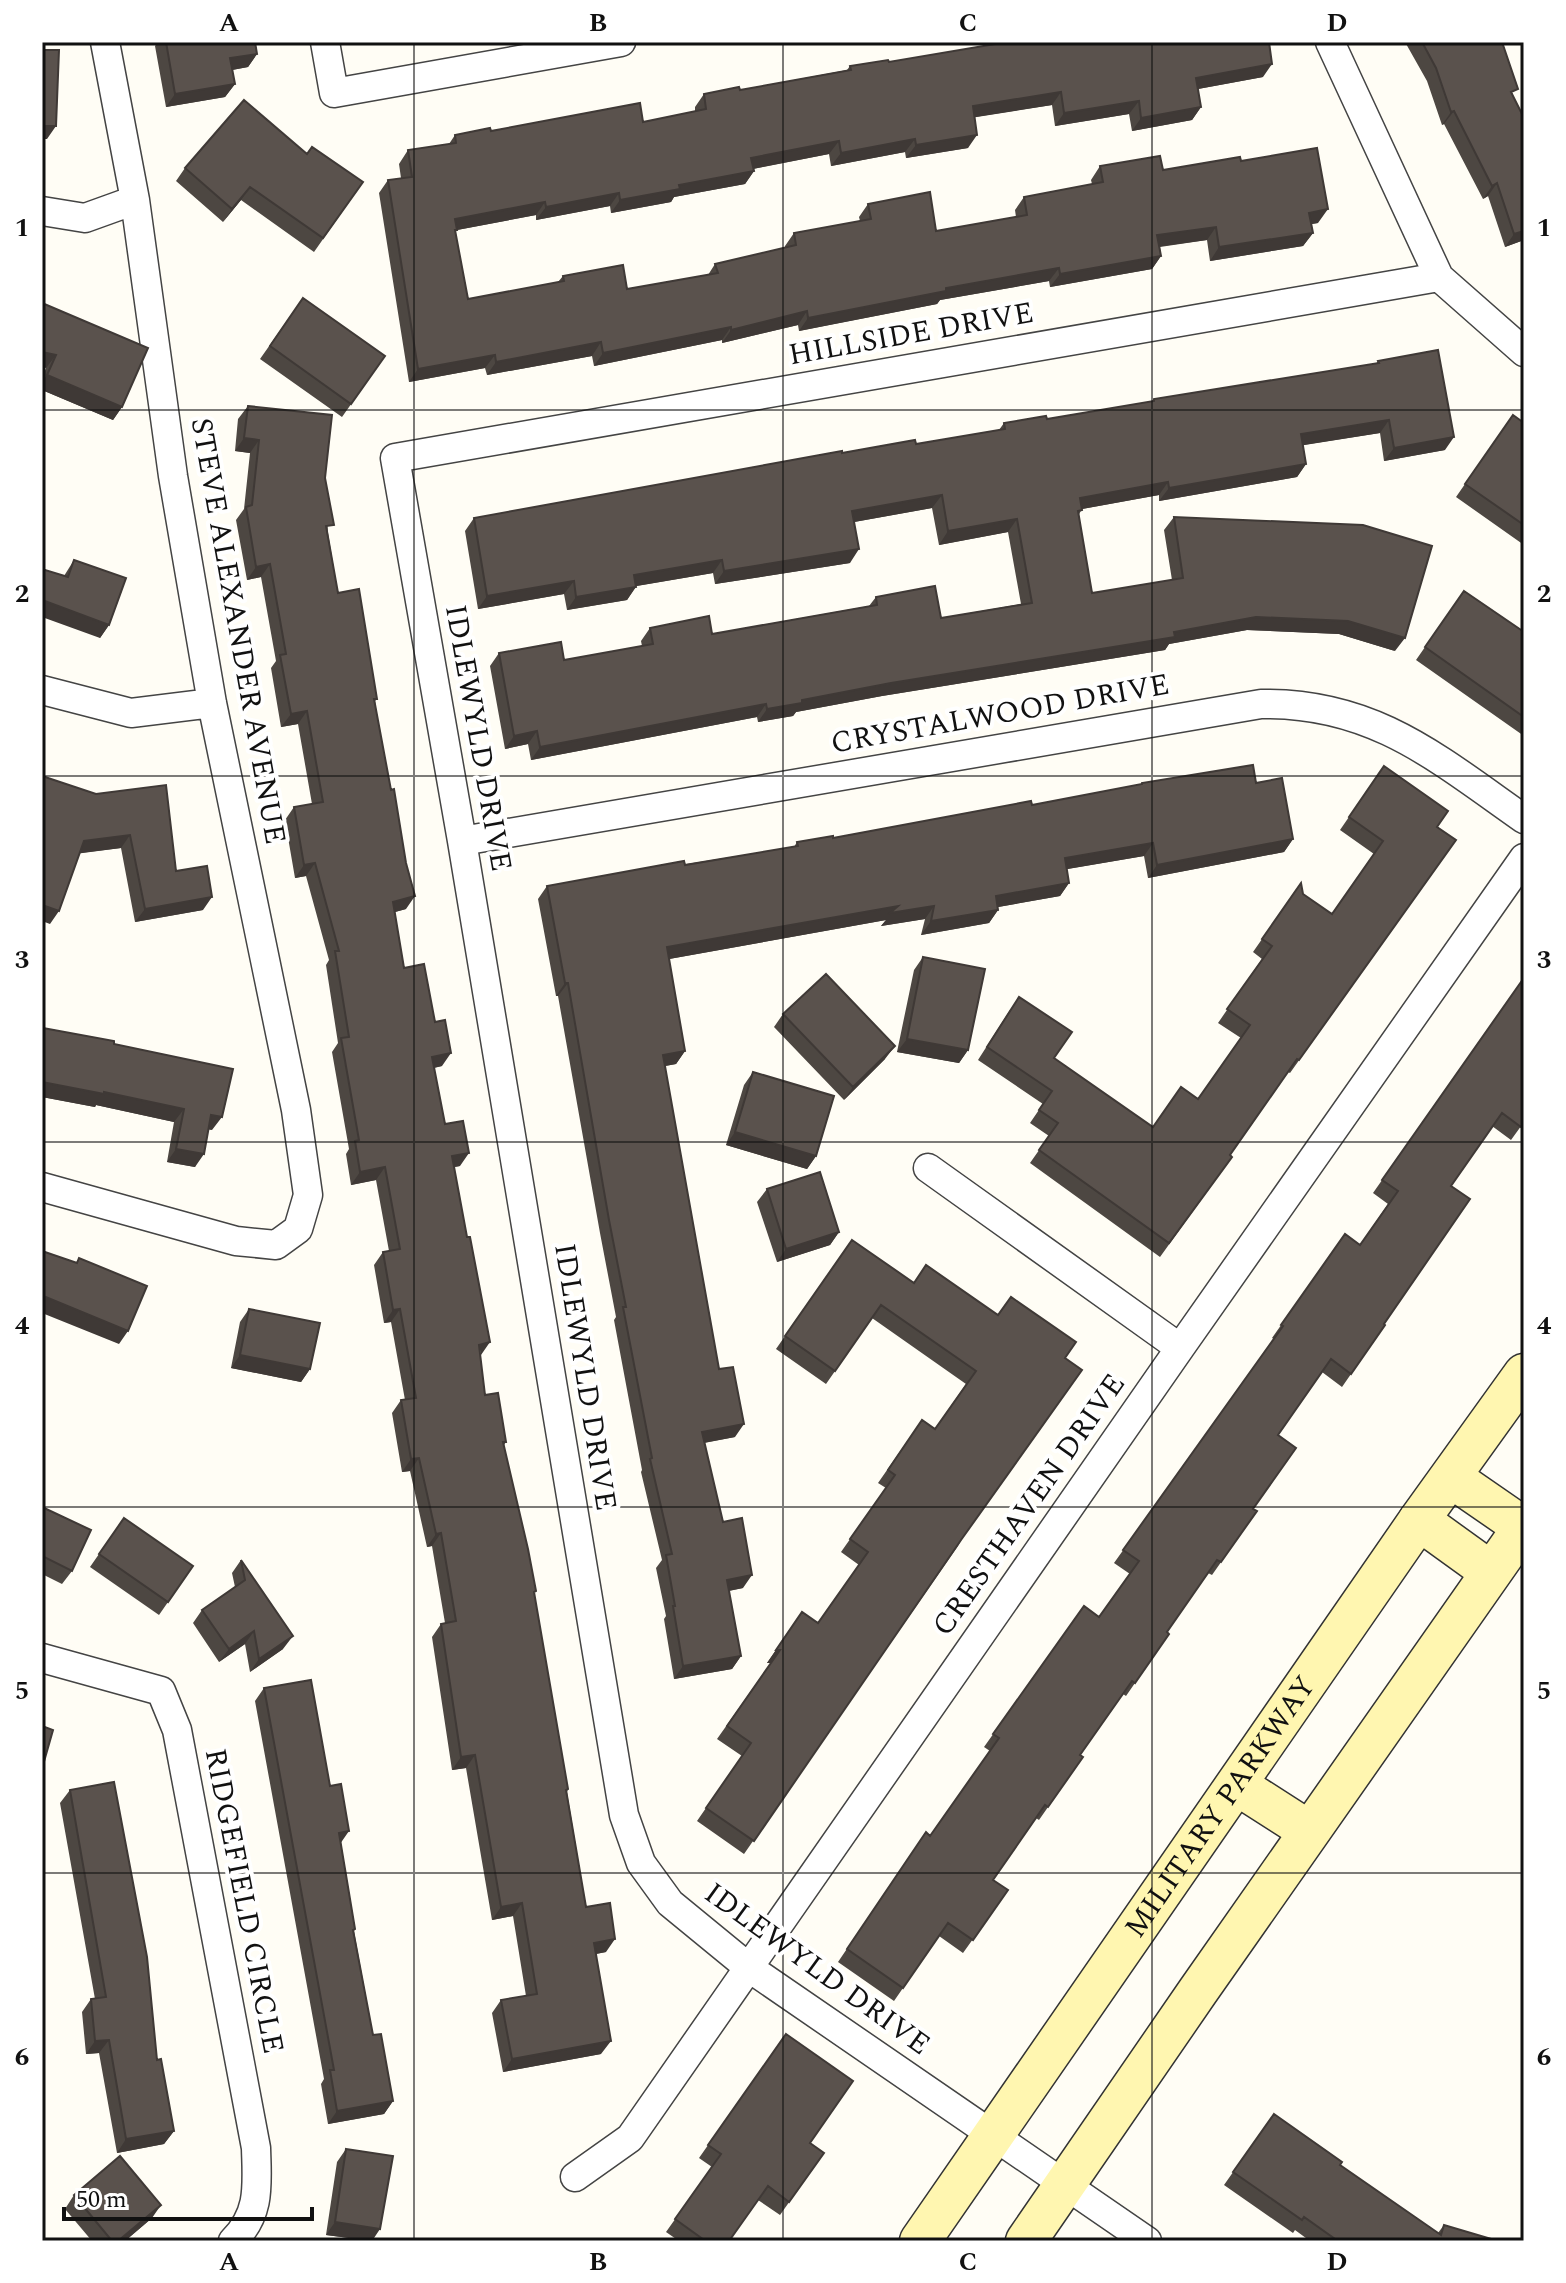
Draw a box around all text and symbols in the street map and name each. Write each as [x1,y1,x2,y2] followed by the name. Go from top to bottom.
[219,3,239,43] text: A
[589,3,607,43] text: B
[959,3,977,43] text: C
[1327,3,1347,43] text: D
[15,208,29,248] text: 1
[1537,208,1551,248] text: 1
[785,290,1037,378] street label: HILLSIDE DRIVE
[178,414,298,848] street label: STEVE ALEXANDER AVENUE
[15,574,29,614] text: 2
[1537,574,1551,614] text: 2
[432,601,524,875] street label: IDLEWYLD DRIVE
[827,662,1173,766] street label: CRYSTALWOOD DRIVE
[15,940,29,980] text: 3
[1537,940,1551,980] text: 3
[541,1240,629,1514] street label: IDLEWYLD DRIVE
[15,1306,30,1346] text: 4
[1537,1306,1552,1346] text: 4
[921,1364,1137,1646] street label: CRESTHAVEN DRIVE
[1113,1666,1328,1948] street label: MILITARY PARKWAY
[15,1671,29,1711] text: 5
[1537,1671,1551,1711] text: 5
[192,1744,296,2058] street label: RIDGEFIELD CIRCLE
[694,1871,940,2067] street label: IDLEWYLD DRIVE
[15,2037,29,2077] text: 6
[1537,2037,1551,2077] text: 6
[64,2171,312,2221] scale bar
[76,2182,127,2218] text: 50 m
[219,2242,239,2282] text: A
[589,2242,607,2282] text: B
[959,2242,977,2282] text: C
[1327,2242,1347,2282] text: D

